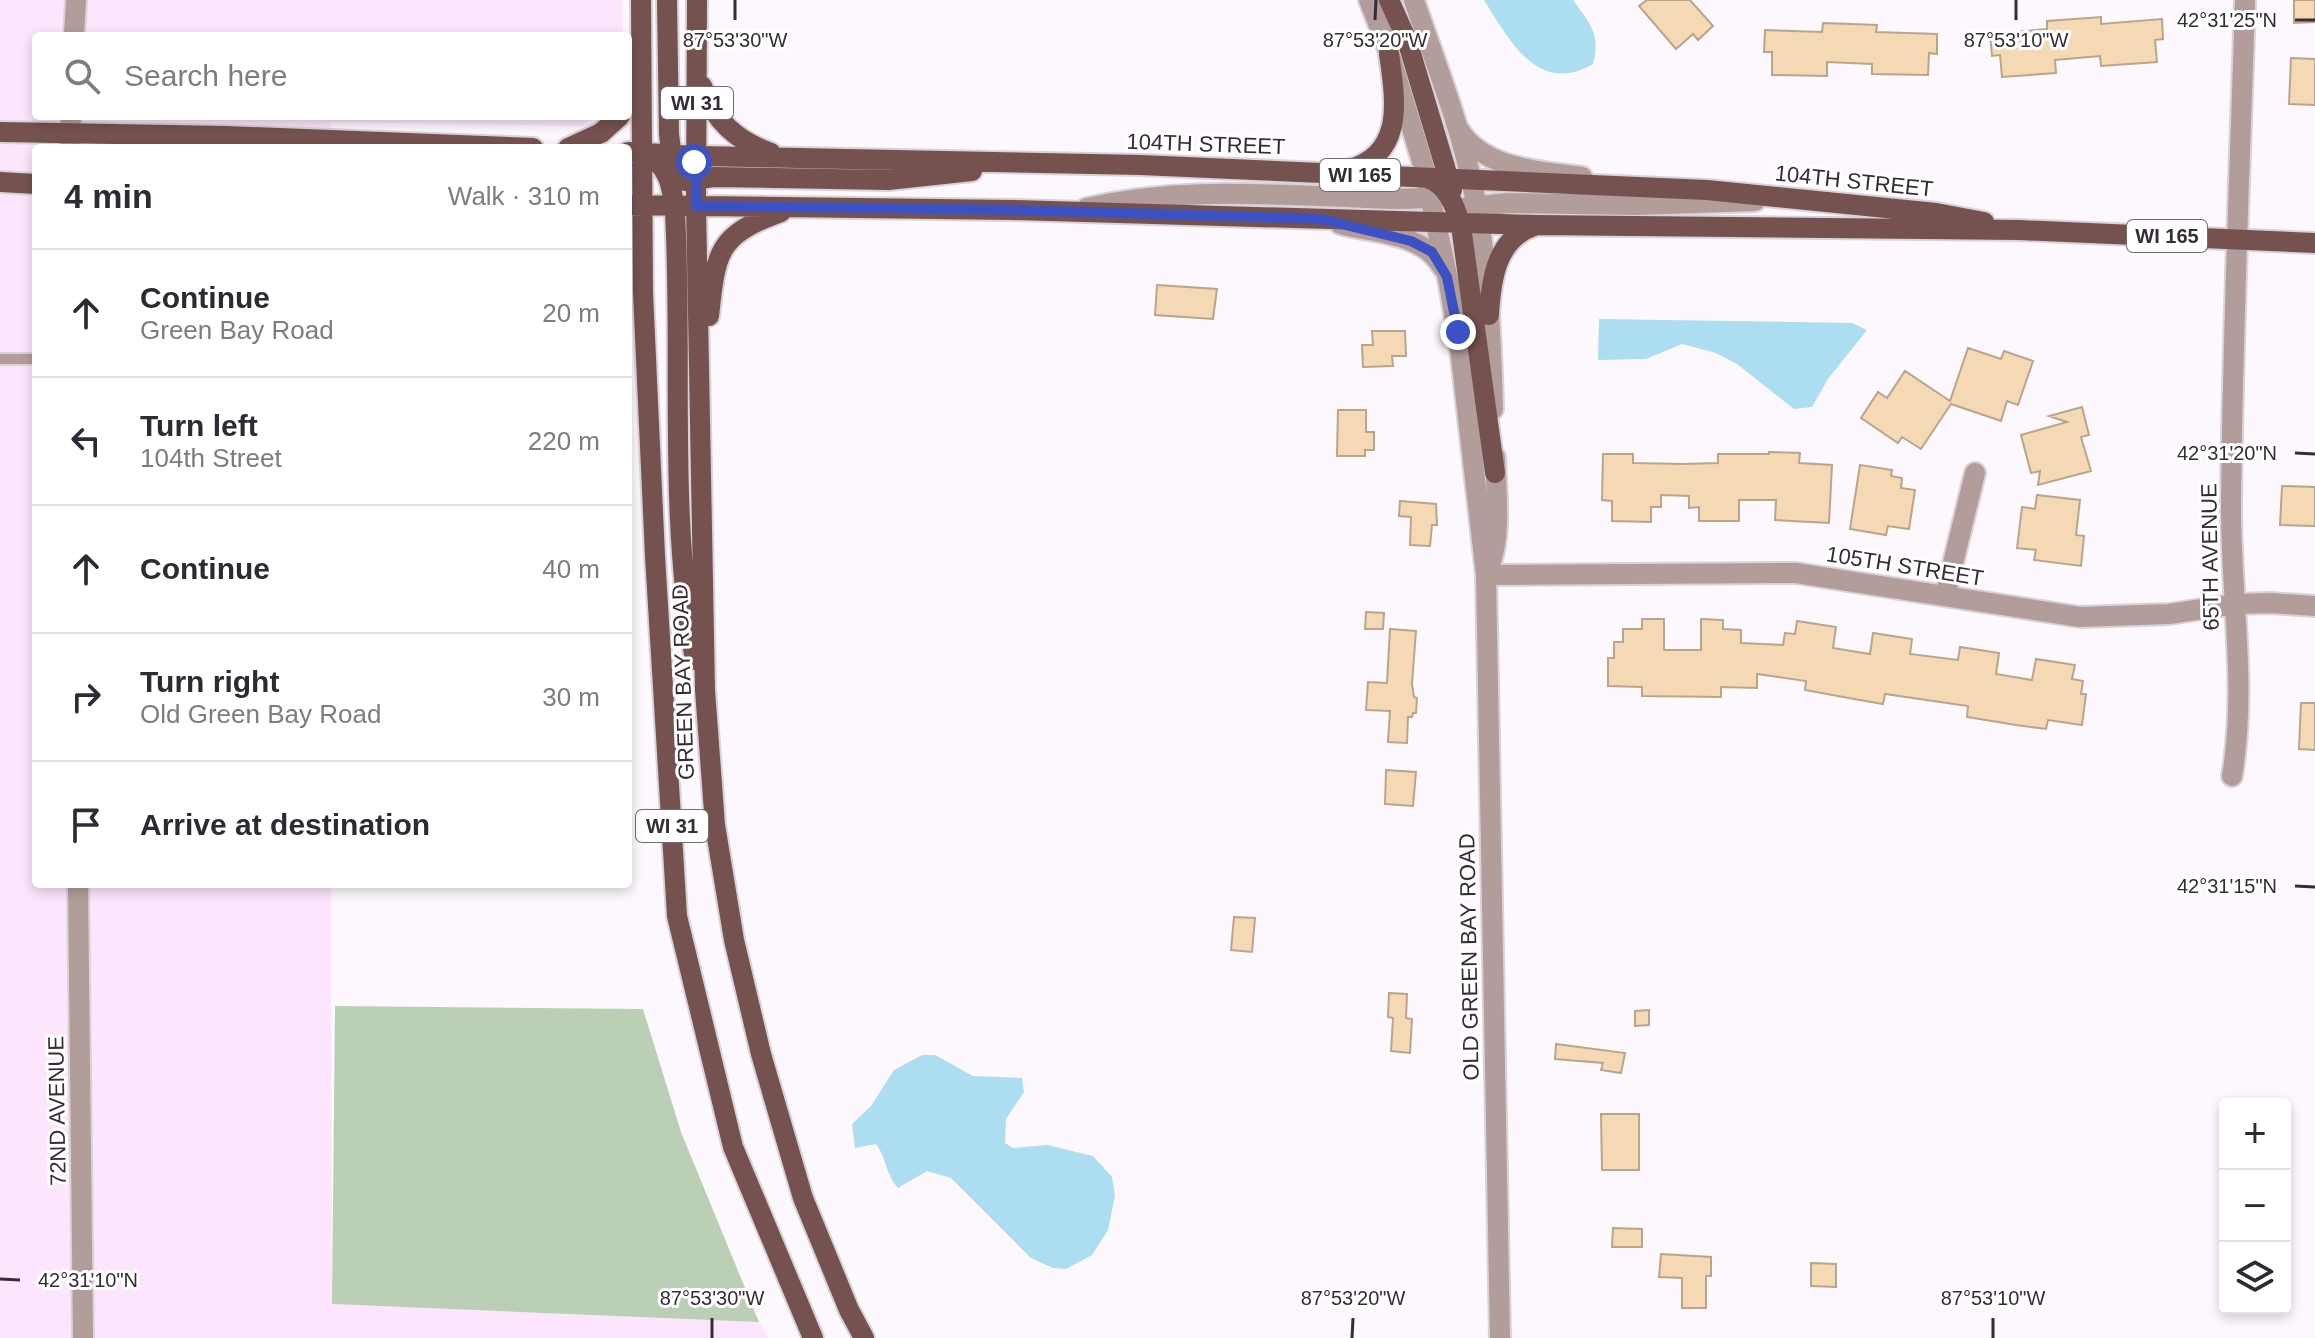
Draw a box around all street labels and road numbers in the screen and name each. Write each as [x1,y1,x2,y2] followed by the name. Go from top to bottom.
[661,87,733,119] road number: WI 31
[1126,129,1286,159] street label: 104TH STREET
[1320,159,1400,191] road number: WI 165
[1774,160,1934,202] street label: 104TH STREET
[2127,220,2207,252] road number: WI 165
[2196,483,2224,631] street label: 65TH AVENUE
[1825,541,1985,591] street label: 105TH STREET
[667,584,699,780] street label: GREEN BAY ROAD
[636,810,708,842] road number: WI 31
[1454,833,1484,1081] street label: OLD GREEN BAY ROAD
[43,1036,71,1186] street label: 72ND AVENUE

